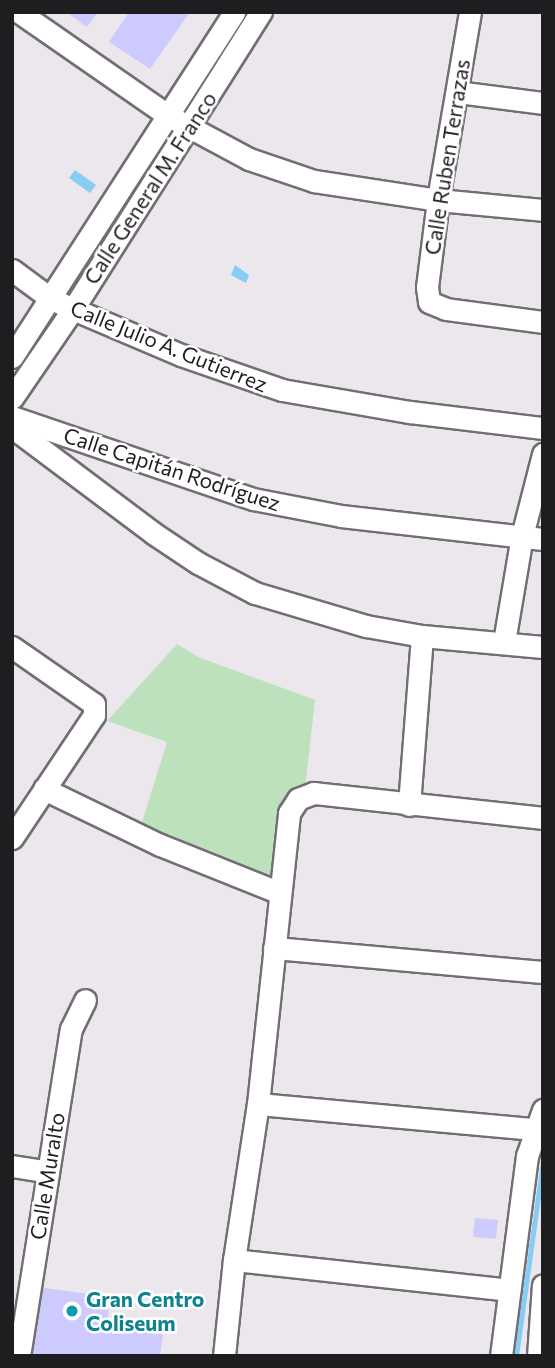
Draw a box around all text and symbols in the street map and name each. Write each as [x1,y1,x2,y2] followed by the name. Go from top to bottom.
[419,57,475,257] street label: Calle Ruben Terrazas
[78,87,222,289] street label: Calle General M. Franco
[67,295,271,397] street label: Calle Julio A. Gutierrez
[60,422,284,516] street label: Calle Capitán Rodríguez
[25,1111,69,1241] street label: Calle Muralto
[86,1286,204,1336] place label: Gran Centro Coliseum
[64,1303,80,1319] marker: Gran Centro Coliseum

